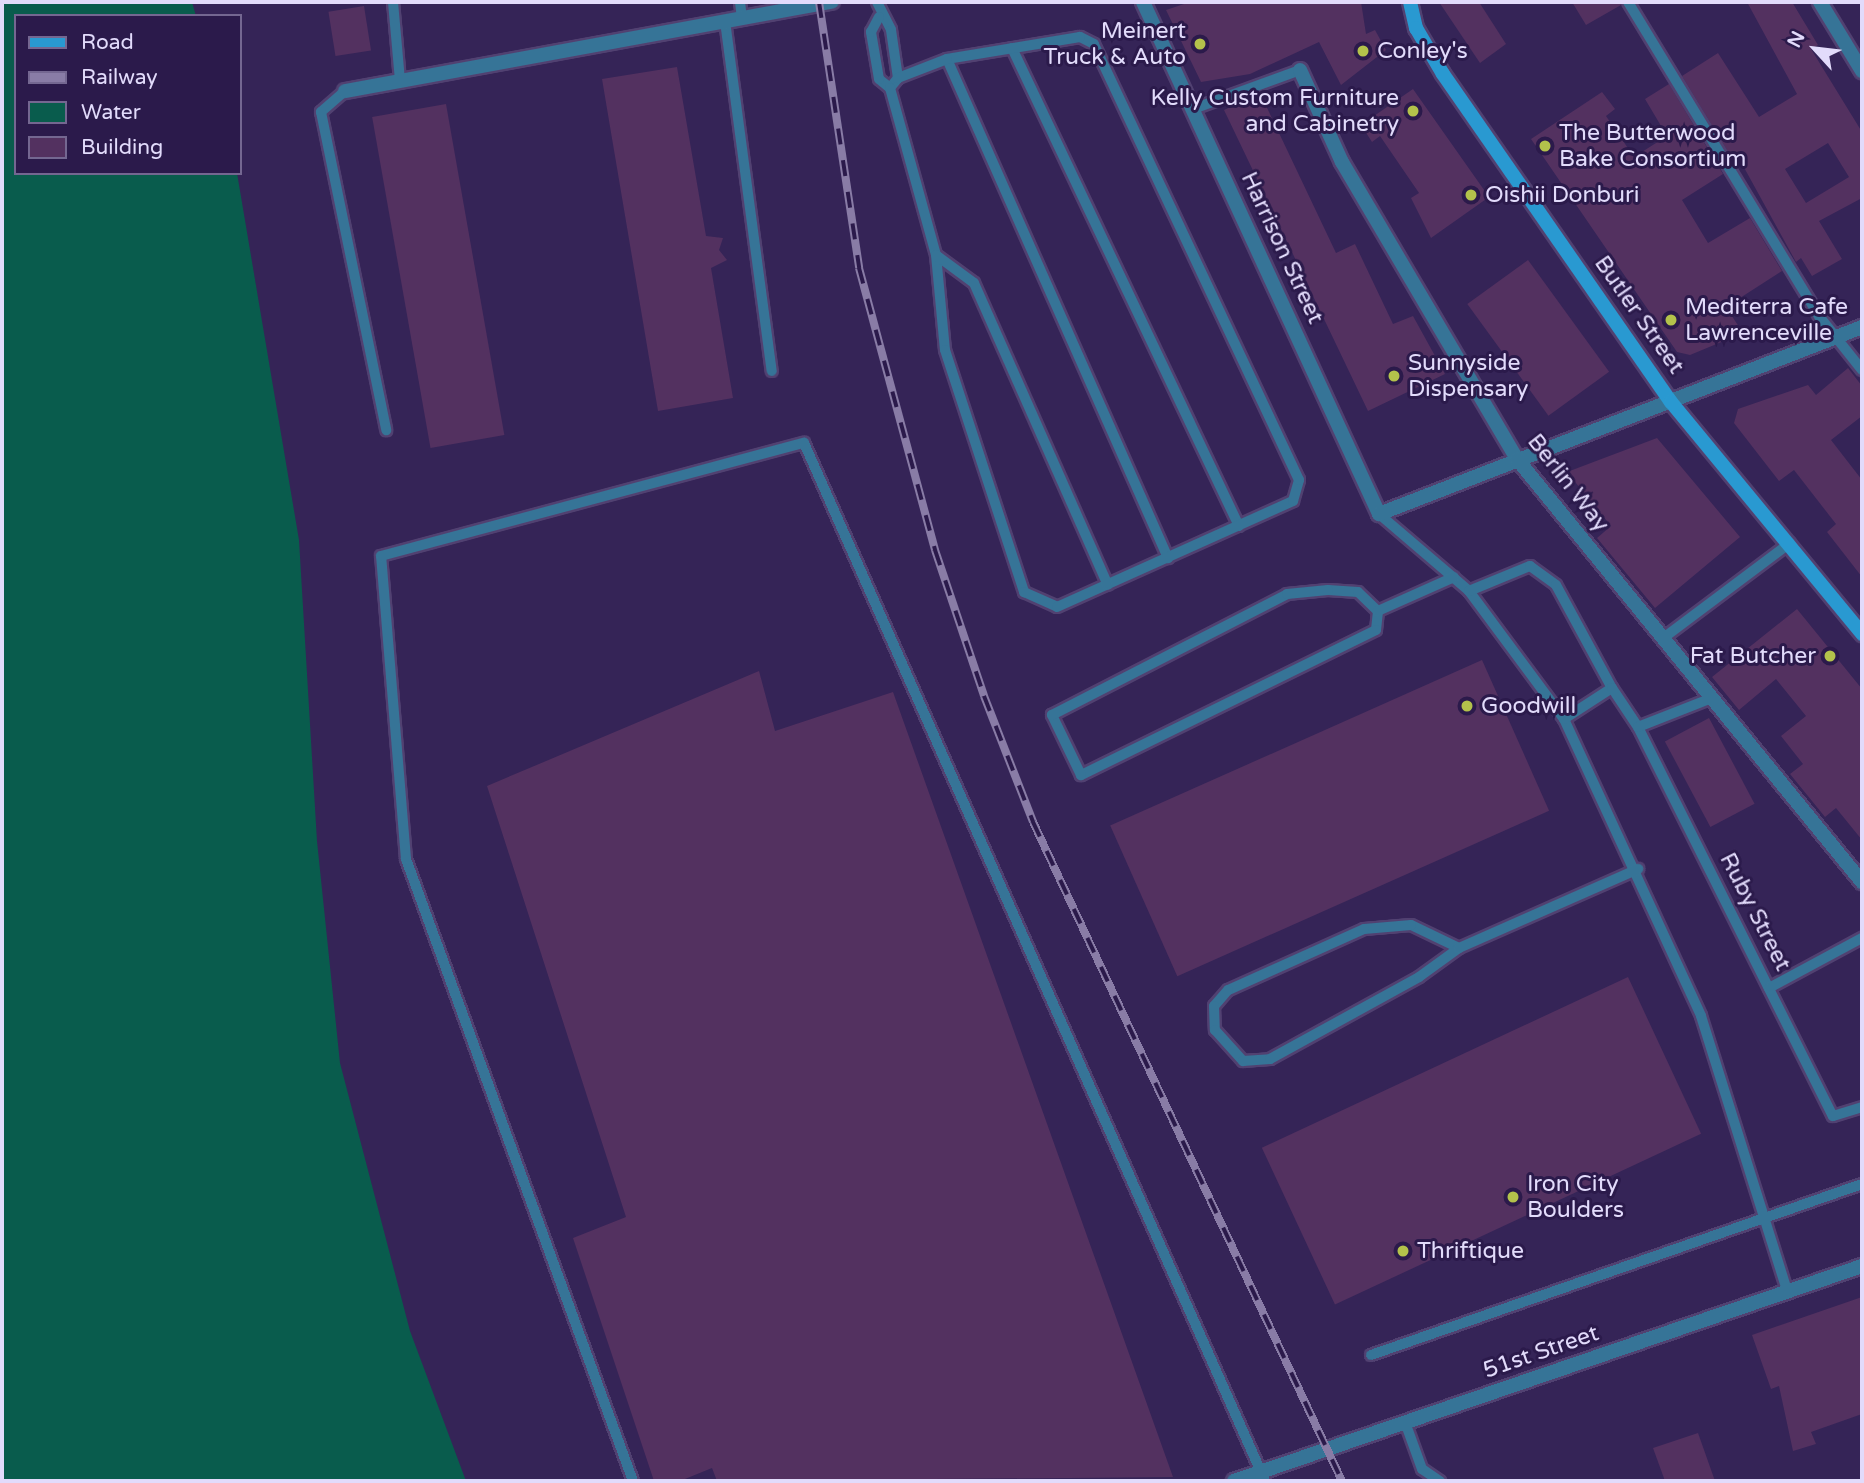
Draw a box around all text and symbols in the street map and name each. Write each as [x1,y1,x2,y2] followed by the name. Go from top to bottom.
[14,14,242,175] legend
[1780,14,1850,84] north arrow
[1044,17,1186,71] place label: Meinert Truck & Auto
[1783,28,1810,51] text: N
[81,30,134,55] text: Road
[1192,36,1208,52] marker: Meinert Truck & Auto
[1377,37,1468,65] place label: Conley's
[1355,43,1371,59] marker: Conley's
[81,65,158,90] text: Railway
[1150,84,1399,138] place label: Kelly Custom Furniture and Cabinetry
[81,100,141,125] text: Water
[1405,103,1421,119] marker: Kelly Custom Furniture and Cabinetry
[1559,119,1746,173] place label: The Butterwood Bake Consortium
[81,135,163,160] text: Building
[1537,138,1553,154] marker: The Butterwood Bake Consortium
[1235,168,1329,328] street label: Harrison Street
[1485,181,1640,209] place label: Oishii Donburi
[1463,187,1479,203] marker: Oishii Donburi
[1588,251,1690,379] street label: Butler Street
[1685,293,1848,347] place label: Mediterra Cafe Lawrenceville
[1663,312,1679,328] marker: Mediterra Cafe Lawrenceville
[1408,349,1528,403] place label: Sunnyside Dispensary
[1386,368,1402,384] marker: Sunnyside Dispensary
[1521,429,1615,537] street label: Berlin Way
[1690,642,1816,670] place label: Fat Butcher
[1822,648,1838,664] marker: Fat Butcher
[1481,692,1576,720] place label: Goodwill
[1459,698,1475,714] marker: Goodwill
[1713,848,1797,976] street label: Ruby Street
[1527,1170,1624,1224] place label: Iron City Boulders
[1505,1189,1521,1205] marker: Iron City Boulders
[1417,1237,1524,1265] place label: Thriftique
[1395,1243,1411,1259] marker: Thriftique
[1480,1319,1602,1385] street label: 51st Street

